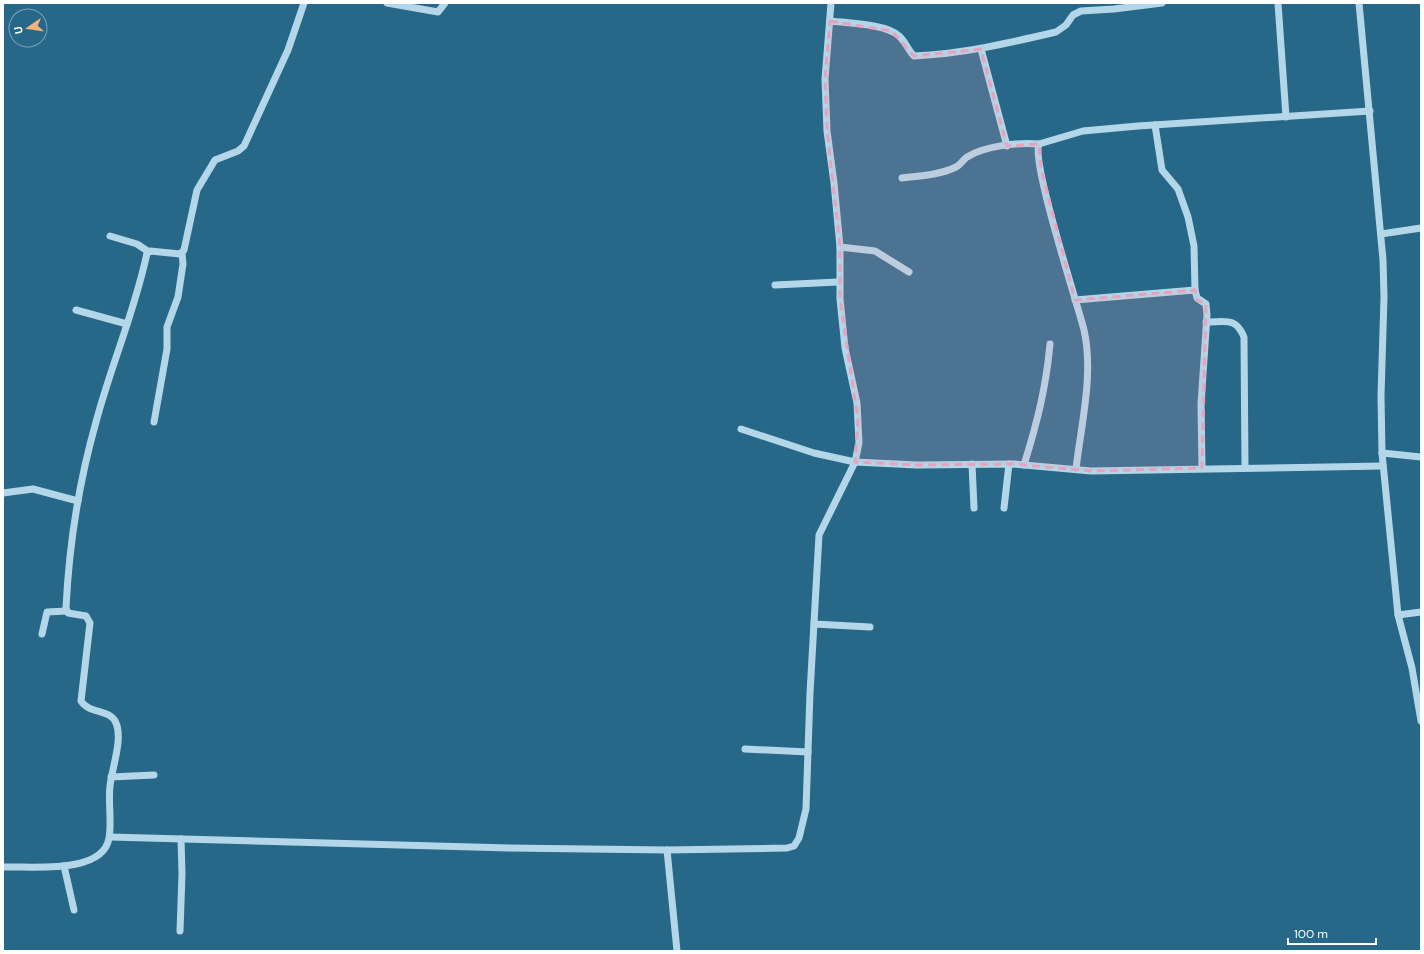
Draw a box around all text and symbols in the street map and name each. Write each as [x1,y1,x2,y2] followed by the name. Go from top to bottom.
[8,8,48,48] north arrow
[11,25,26,36] text: U
[1288,920,1376,946] scale bar
[1294,926,1328,942] text: 100 m

